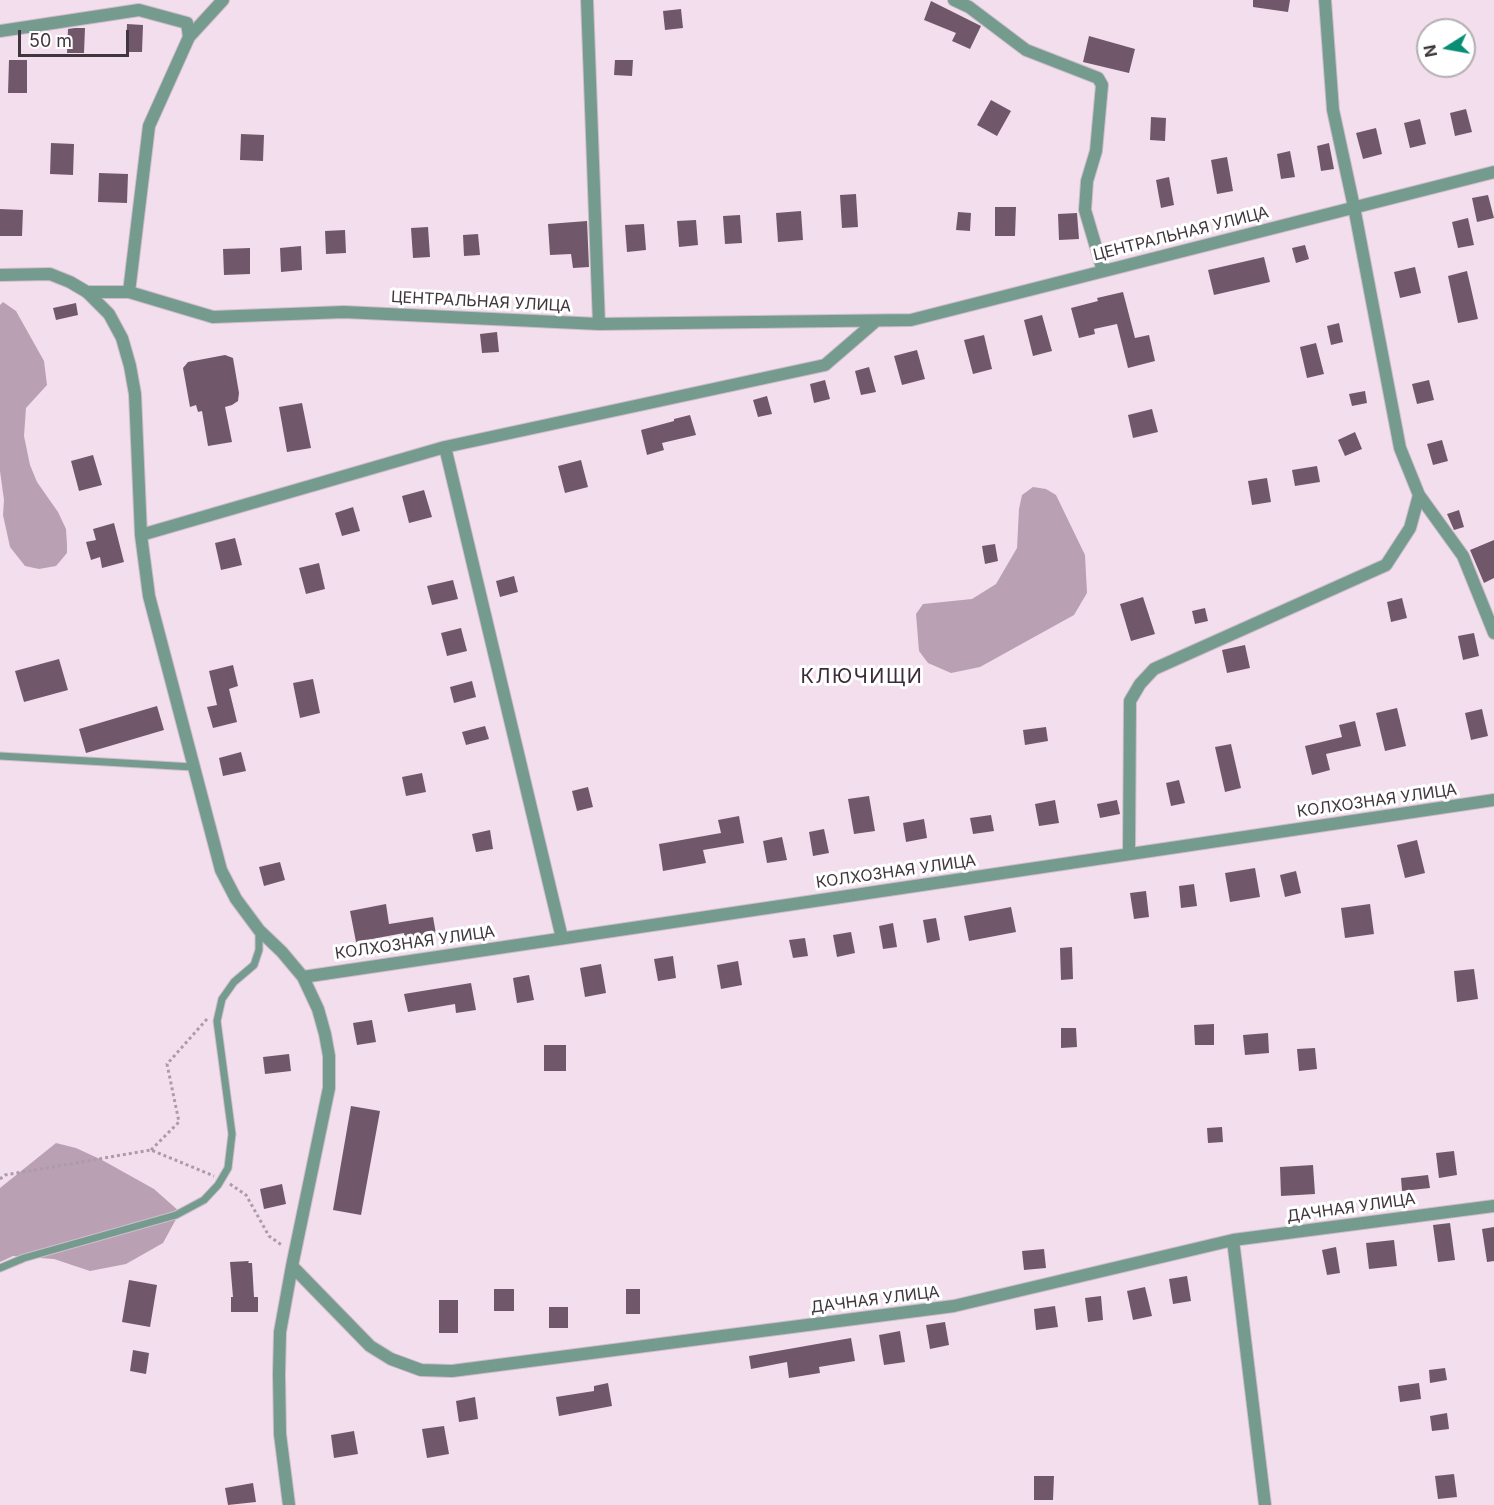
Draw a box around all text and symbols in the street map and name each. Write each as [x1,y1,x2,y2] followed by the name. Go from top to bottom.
[21,18,132,56] scale bar
[1416,18,1476,78] north arrow
[29,30,72,51] text: 50 m
[1419,43,1441,59] text: N
[1091,203,1271,265] street label: ЦЕНТРАЛЬНАЯ УЛИЦА
[391,288,571,316] street label: ЦЕНТРАЛЬНАЯ УЛИЦА
[801,665,923,689] district label: КЛЮЧИЩИ
[1296,780,1458,822] street label: КОЛХОЗНАЯ УЛИЦА
[815,851,977,893] street label: КОЛХОЗНАЯ УЛИЦА
[334,922,496,964] street label: КОЛХОЗНАЯ УЛИЦА
[1285,1189,1417,1227] street label: ДАЧНАЯ УЛИЦА
[809,1283,941,1317] street label: ДАЧНАЯ УЛИЦА

